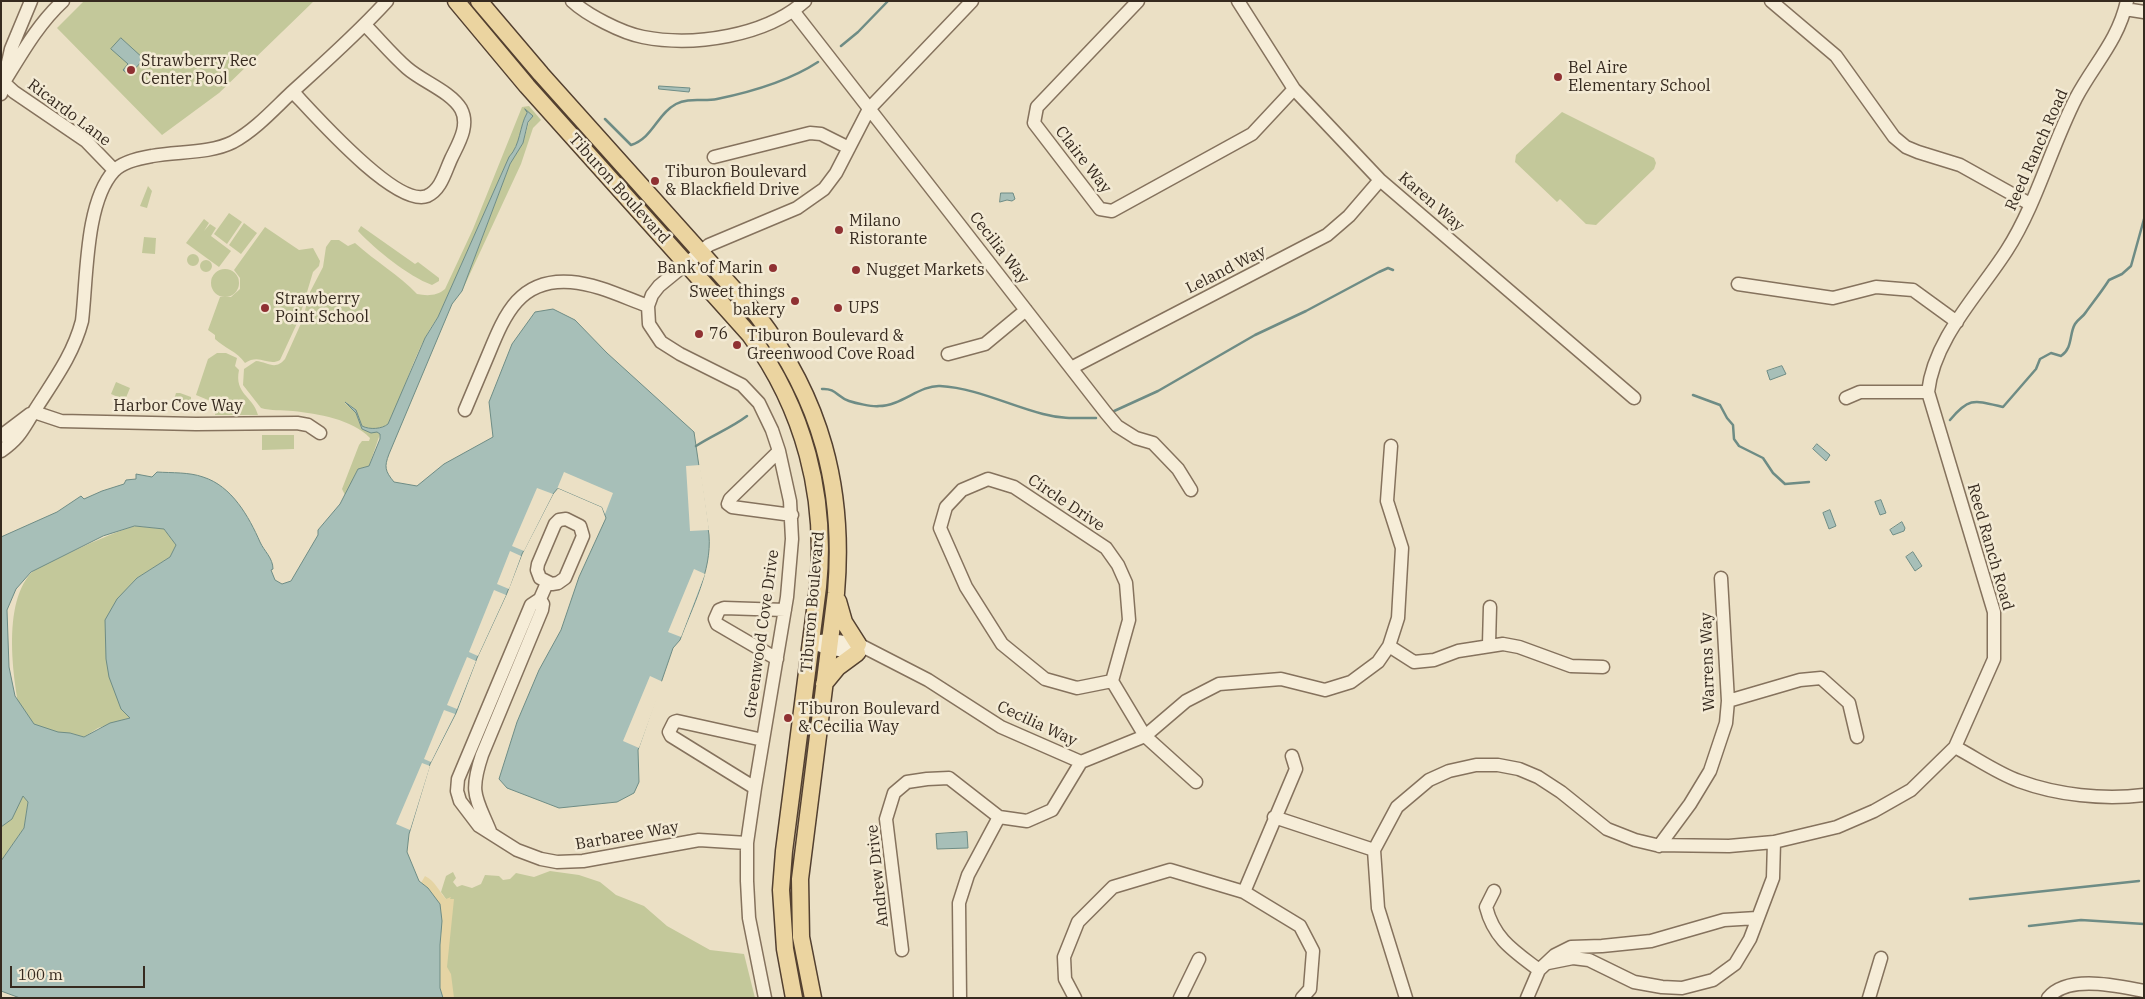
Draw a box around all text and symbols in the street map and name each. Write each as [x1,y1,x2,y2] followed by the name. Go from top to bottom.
[141,51,257,89] place label: Strawberry Rec Center Pool
[1568,58,1711,96] place label: Bel Aire Elementary School
[125,64,137,76] marker: Strawberry Rec Center Pool
[1552,71,1564,83] marker: Bel Aire Elementary School
[24,75,114,151] street label: Ricardo Lane
[2002,86,2072,214] street label: Reed Ranch Road
[1051,123,1115,197] street label: Claire Way
[564,130,674,248] street label: Tiburon Boulevard
[665,162,807,200] place label: Tiburon Boulevard & Blackfield Drive
[1394,168,1468,236] street label: Karen Way
[649,175,661,187] marker: Tiburon Boulevard & Blackfield Drive
[965,208,1033,288] street label: Cecilia Way
[849,211,927,249] place label: Milano Ristorante
[833,224,845,236] marker: Milano Ristorante
[1183,242,1269,298] street label: Leland Way
[657,258,763,278] place label: Bank of Marin
[866,260,985,280] place label: Nugget Markets
[767,262,779,274] marker: Bank of Marin
[850,264,862,276] marker: Nugget Markets
[689,282,785,320] place label: Sweet things bakery
[275,289,369,327] place label: Strawberry Point School
[789,295,801,307] marker: Sweet things bakery
[848,298,879,318] place label: UPS
[259,302,271,314] marker: Strawberry Point School
[832,302,844,314] marker: UPS
[709,324,728,344] place label: 76
[747,326,915,364] place label: Tiburon Boulevard & Greenwood Cove Road
[693,328,705,340] marker: 76
[731,339,743,351] marker: Tiburon Boulevard & Greenwood Cove Road
[113,396,243,416] street label: Harbor Cove Way
[1024,470,1108,536] street label: Circle Drive
[1963,481,2017,613] street label: Reed Ranch Road
[797,530,829,674] street label: Tiburon Boulevard
[741,548,783,720] street label: Greenwood Cove Drive
[1697,612,1719,712] street label: Warrens Way
[994,697,1080,751] street label: Cecilia Way
[798,699,940,737] place label: Tiburon Boulevard & Cecilia Way
[782,712,794,724] marker: Tiburon Boulevard & Cecilia Way
[574,817,680,855] street label: Barbaree Way
[863,824,893,928] street label: Andrew Drive
[12,956,148,988] scale bar
[18,965,63,984] text: 100 m

